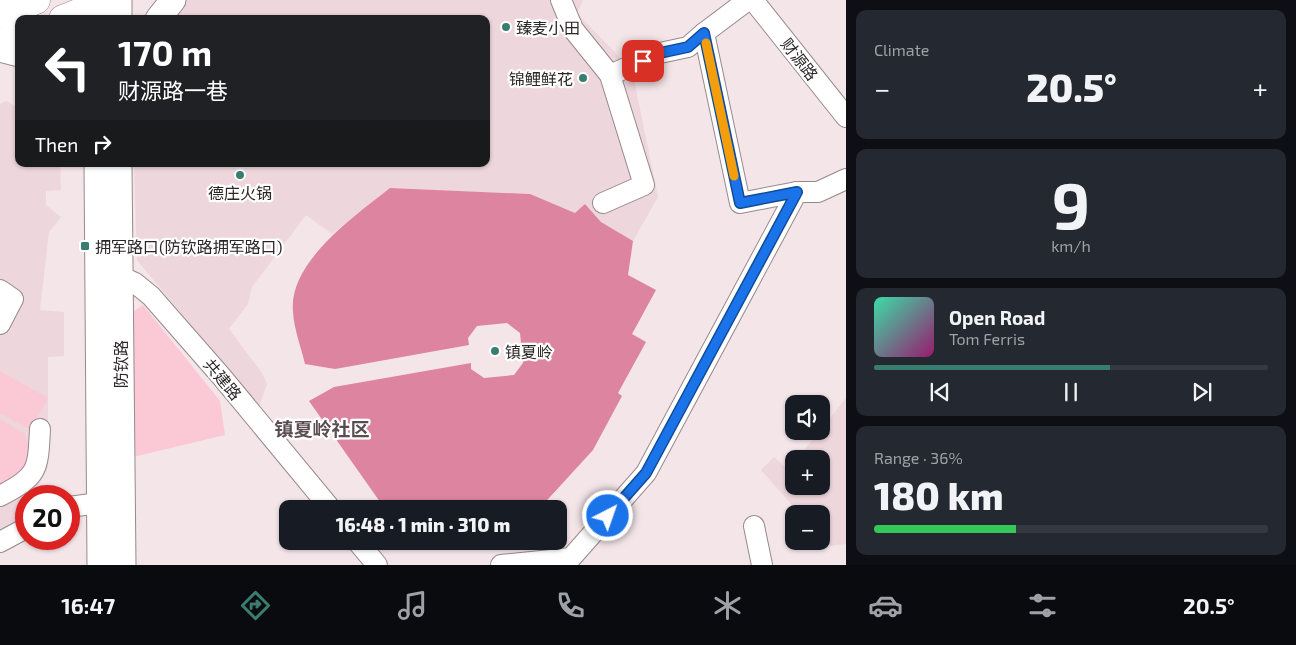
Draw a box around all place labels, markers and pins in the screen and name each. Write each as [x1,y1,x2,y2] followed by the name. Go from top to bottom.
[516,18,580,37] place label: 臻麦小田
[500,21,512,33] marker: 臻麦小田
[622,40,664,82] pin
[509,69,573,88] place label: 锦鲤鲜花
[577,72,589,84] marker: 锦鲤鲜花
[234,169,246,181] marker: 德庄火锅
[208,183,272,202] place label: 德庄火锅
[95,237,283,256] place label: 拥军路口(防钦路拥军路口)
[79,240,91,252] marker: 拥军路口(防钦路拥军路口)
[505,342,553,361] place label: 镇夏岭
[489,345,501,357] marker: 镇夏岭

